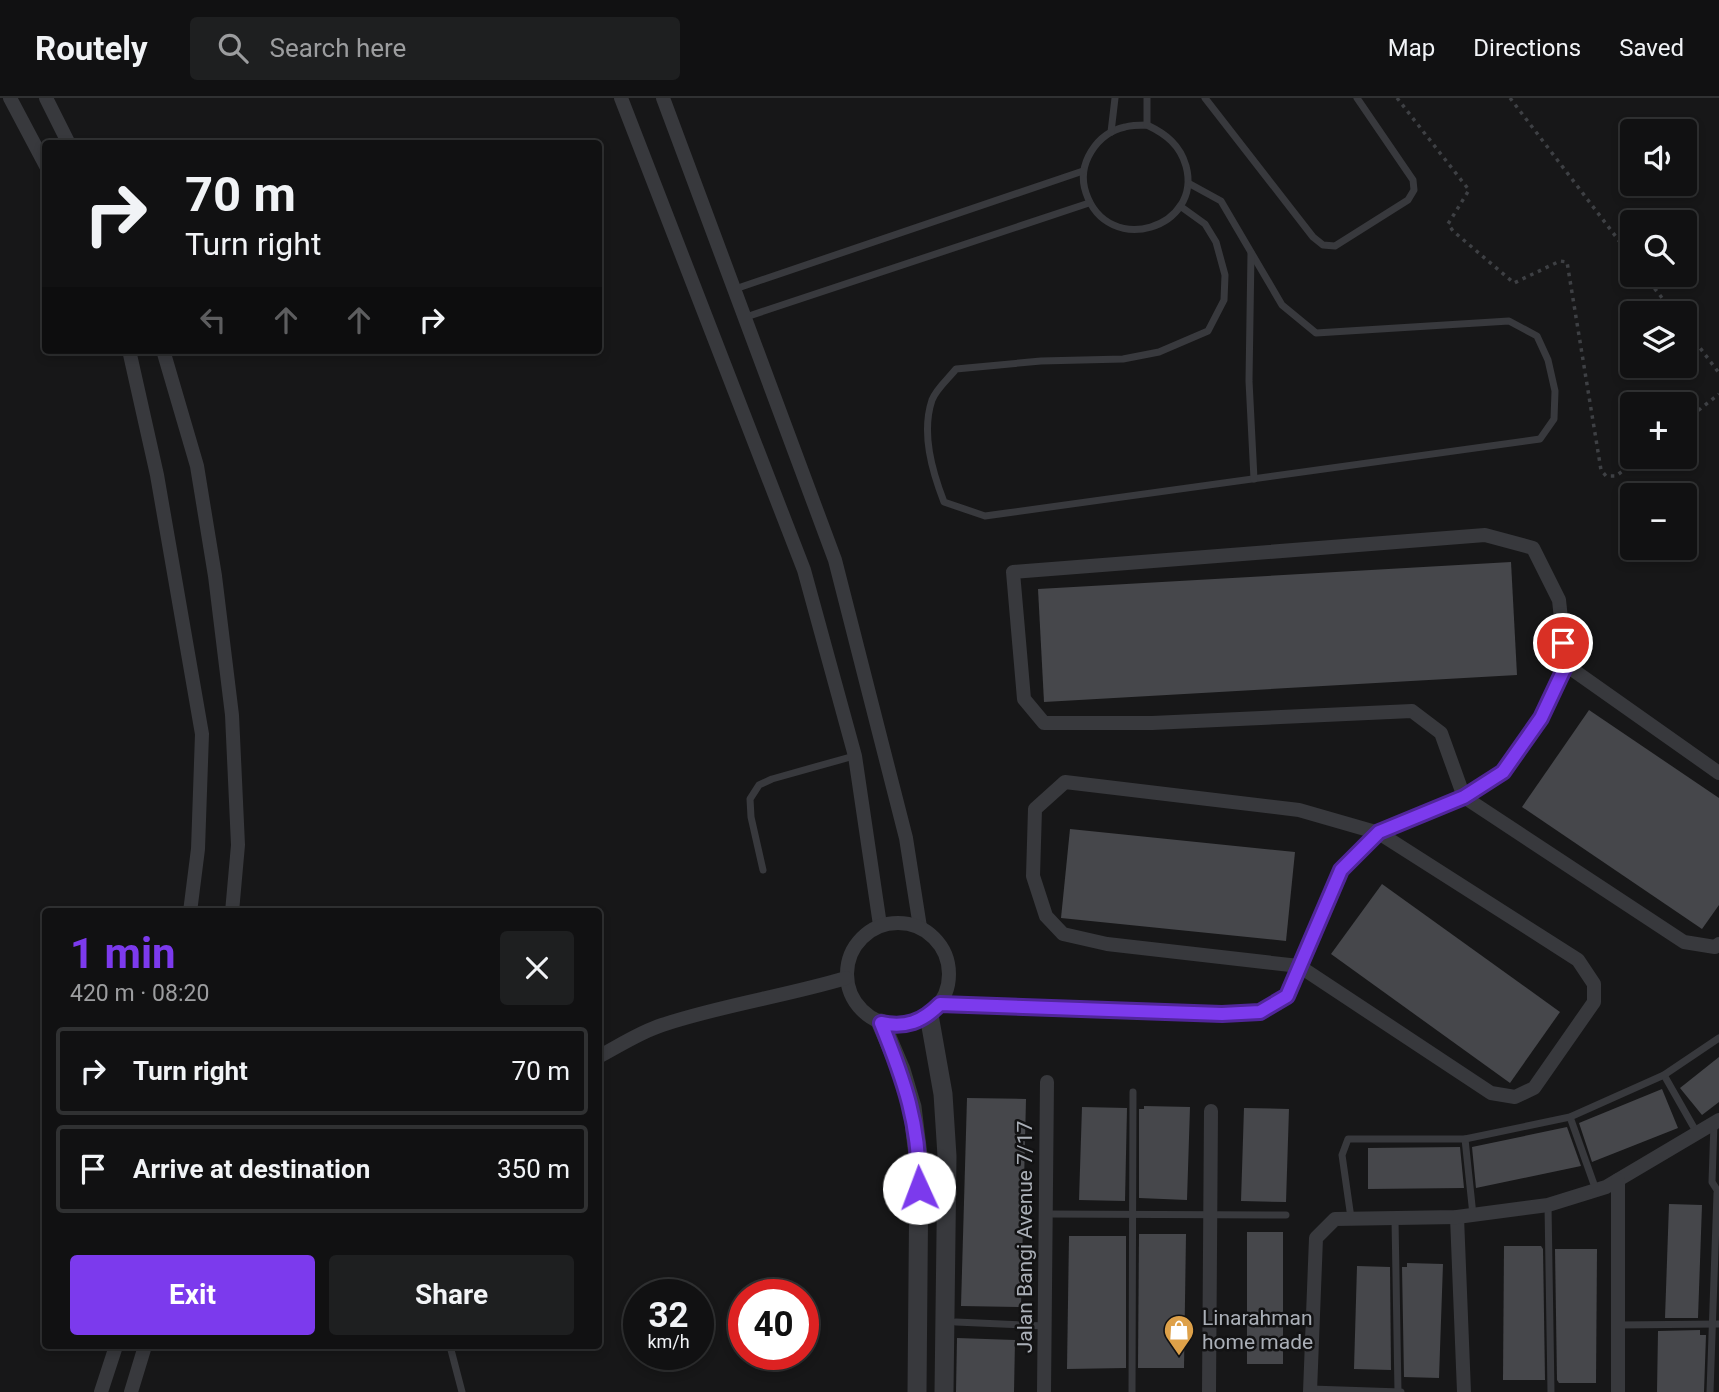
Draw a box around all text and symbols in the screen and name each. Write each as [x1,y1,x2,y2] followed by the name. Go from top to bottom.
[190,17,680,80] search box
[35,29,148,68] text: Routely
[214,29,252,67] icon: search
[270,33,406,63] text: Search here
[1388,34,1435,62] text: Map
[1473,34,1581,62] text: Directions
[1619,34,1684,62] text: Saved
[1620,119,1697,560] map controls
[1620,119,1697,196] button: sound
[185,166,296,223] text: 70 m
[70,168,161,259] icon: right
[1620,210,1697,287] button: search
[185,225,321,263] text: Turn right
[194,301,232,339] icon: left
[267,301,305,339] icon: ahead
[340,301,378,339] icon: ahead
[413,301,451,339] icon: right
[1620,301,1697,378] button: layers
[1620,392,1697,469] button: +
[1620,483,1697,560] button: −
[1533,613,1593,673] pin
[1544,624,1582,662] icon: arrive
[70,929,176,978] text: 1 min
[500,931,574,1005] button: close
[70,980,209,1007] text: 420 m · 08:20
[74,1052,112,1090] icon: right
[133,1056,248,1086] text: Turn right
[512,1056,570,1086] text: 70 m
[1013,1121,1037,1353] street label: Jalan Bangi Avenue 7/17
[74,1150,112,1188] icon: arrive
[882,1151,956,1225] position arrow
[133,1154,370,1184] text: Arrive at destination
[497,1154,570,1184] text: 350 m
[70,1255,315,1335] button: Exit
[329,1255,574,1335] button: Share
[728,1279,819,1370] speed limit sign: 40
[648,1295,689,1336] text: 32
[1202,1306,1313,1354] place label: Linarahman home made
[1162,1313,1196,1357] shop icon: Linarahman home made
[647,1331,690,1352] text: km/h

